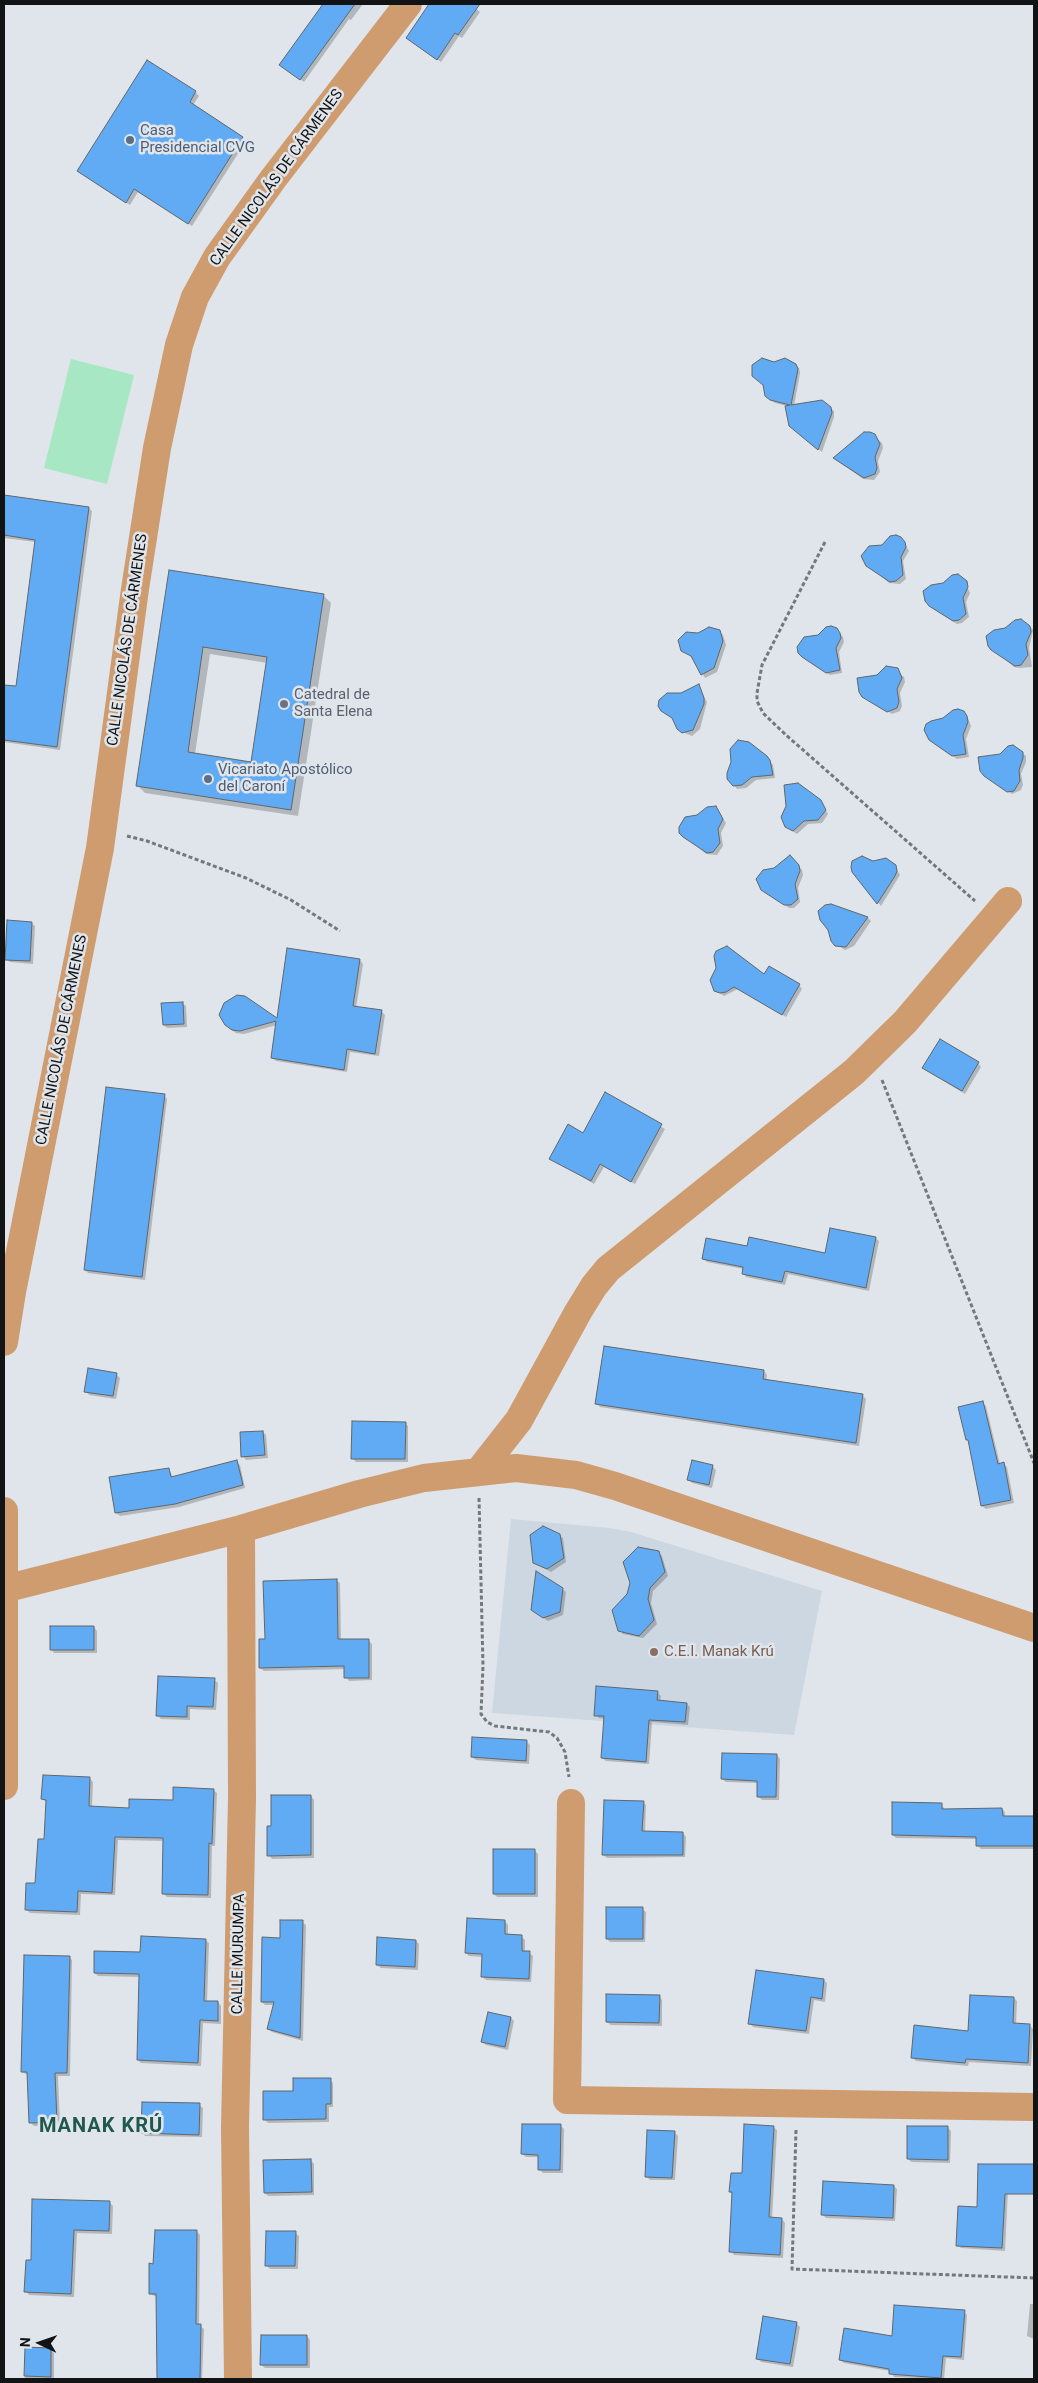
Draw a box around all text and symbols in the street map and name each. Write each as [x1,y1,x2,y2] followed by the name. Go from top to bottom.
[207,86,347,270] street label: CALLE NICOLÁS DE CÁRMENES
[140,122,255,157] place label: Casa Presidencial CVG
[124,134,136,146] marker: Casa Presidencial CVG
[104,533,152,747] street label: CALLE NICOLÁS DE CÁRMENES
[294,686,373,721] place label: Catedral de Santa Elena
[278,698,290,710] marker: Catedral de Santa Elena
[218,761,353,796] place label: Vicariato Apostólico del Caroní
[202,773,214,785] marker: Vicariato Apostólico del Caroní
[33,933,91,1147] street label: CALLE NICOLÁS DE CÁRMENES
[664,1643,774,1661] place label: C.E.I. Manak Krú
[648,1646,660,1658] marker: C.E.I. Manak Krú
[229,1893,249,2015] street label: CALLE MURUMPA
[38,2115,164,2139] district label: MANAK KRÚ
[15,2318,65,2368] north arrow
[17,2337,33,2348] text: N

